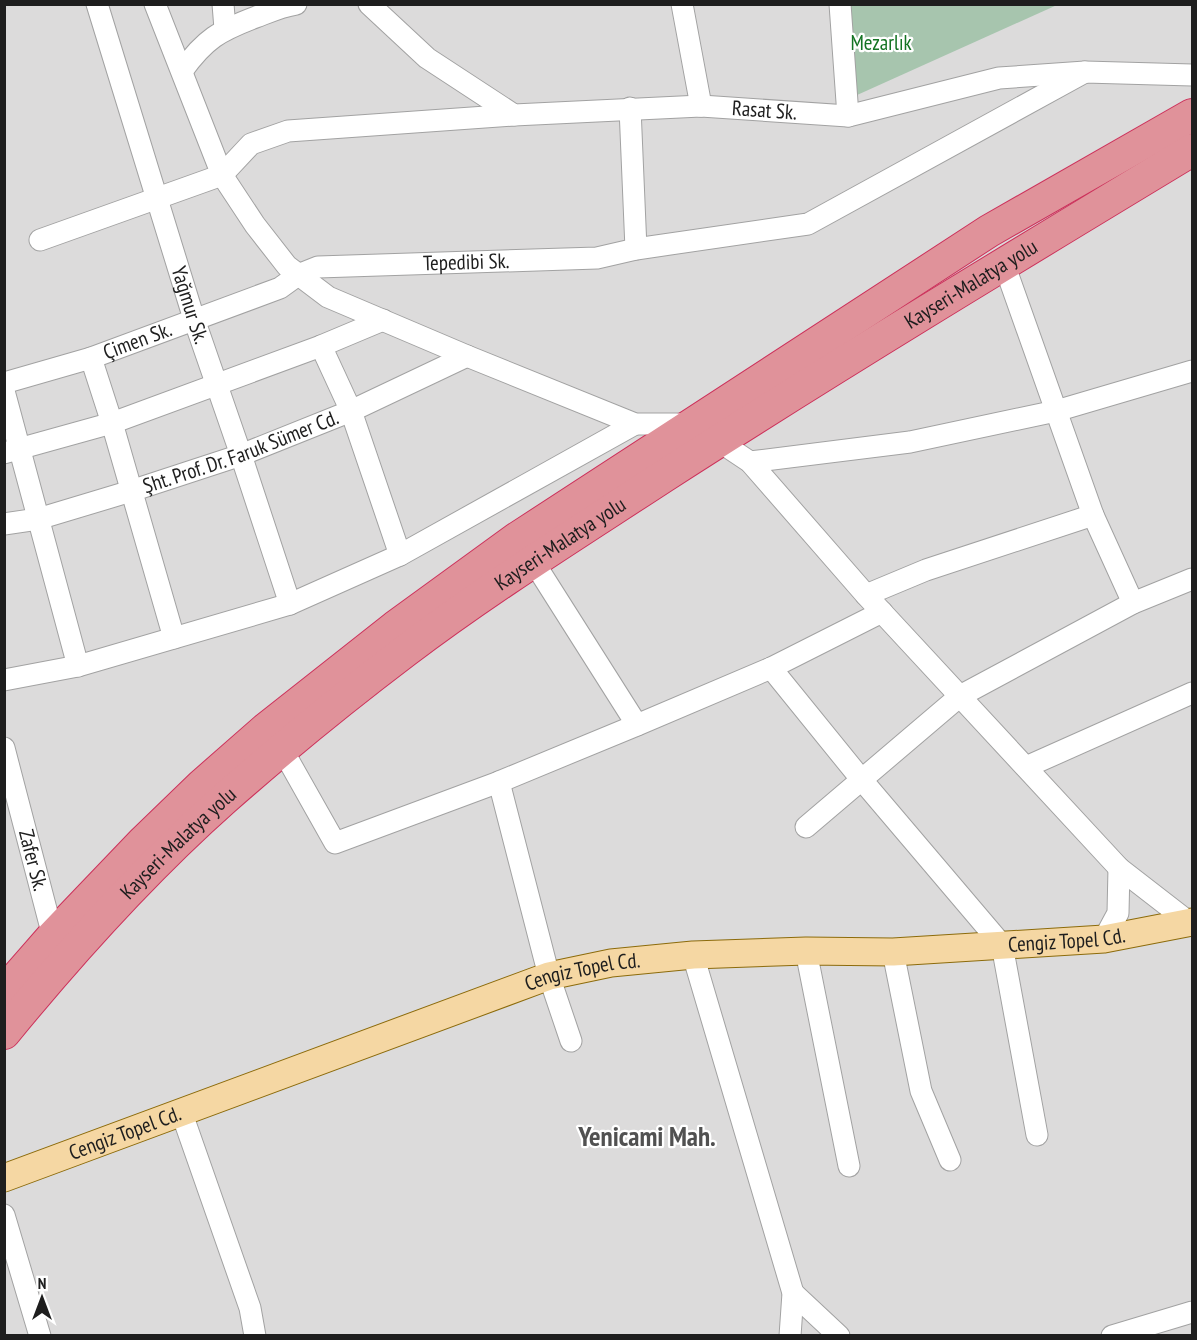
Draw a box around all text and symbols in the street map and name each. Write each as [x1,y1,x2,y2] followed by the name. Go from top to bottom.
[850,29,912,56] park label: Mezarlık
[731,94,798,125] street label: Rasat Sk.
[899,233,1042,335] street label: Kayseri-Malatya yolu
[422,247,510,277] street label: Tepedibi Sk.
[166,263,215,347] street label: Yağmur Sk.
[99,315,175,365] street label: Çimen Sk.
[139,403,342,499] street label: Şht. Prof. Dr. Faruk Sümer Cd.
[489,491,631,596] street label: Kayseri-Malatya yolu
[114,781,242,905] street label: Kayseri-Malatya yolu
[13,827,55,894] street label: Zafer Sk.
[1007,921,1127,958] street label: Cengiz Topel Cd.
[521,946,641,997] street label: Cengiz Topel Cd.
[65,1100,185,1166] street label: Cengiz Topel Cd.
[577,1119,716,1153] district label: Yenicami Mah.
[12,1268,72,1328] north arrow
[38,1273,46,1293] text: N

